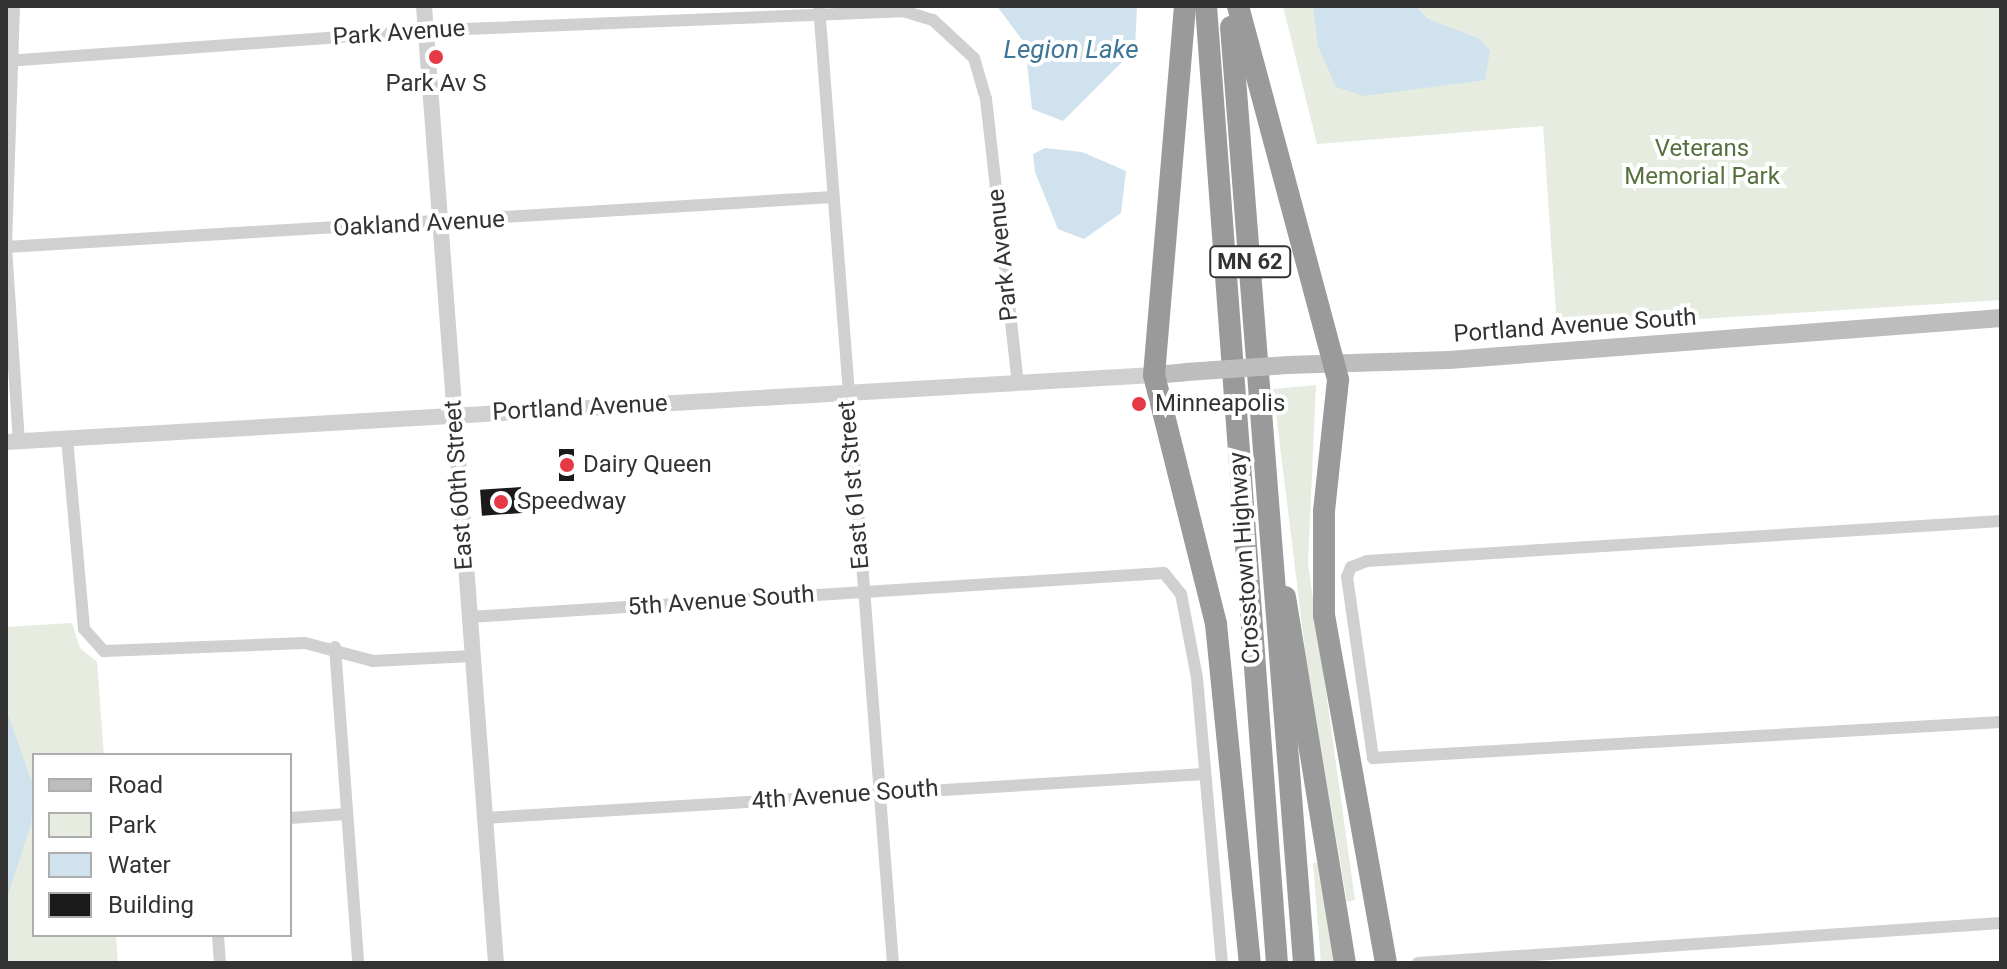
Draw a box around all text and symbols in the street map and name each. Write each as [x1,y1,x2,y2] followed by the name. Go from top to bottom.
[332,14,466,52] street label: Park Avenue
[1003,34,1139,66] water label: Legion Lake
[427,48,445,66] marker: Park Av S
[385,70,487,98] place label: Park Av S
[1624,135,1780,191] park label: Veterans Memorial Park
[982,187,1024,323] street label: Park Avenue
[332,205,506,243] street label: Oakland Avenue
[1208,244,1292,280] road number: MN 62
[1453,303,1697,349] street label: Portland Avenue South
[492,389,668,427] street label: Portland Avenue
[1155,390,1285,418] place label: Minneapolis
[1130,395,1148,413] marker: Minneapolis
[439,399,479,571] street label: East 60th Street
[832,399,876,571] street label: East 61st Street
[583,451,712,479] place label: Dairy Queen
[1223,451,1267,665] street label: Crosstown Highway
[558,456,576,474] marker: Dairy Queen
[517,488,626,516] place label: Speedway
[492,493,510,511] marker: Speedway
[627,580,815,622] street label: 5th Avenue South
[32,753,292,937] legend
[108,771,163,799] text: Road
[751,774,939,816] street label: 4th Avenue South
[108,811,156,839] text: Park
[108,851,171,879] text: Water
[108,891,194,919] text: Building

